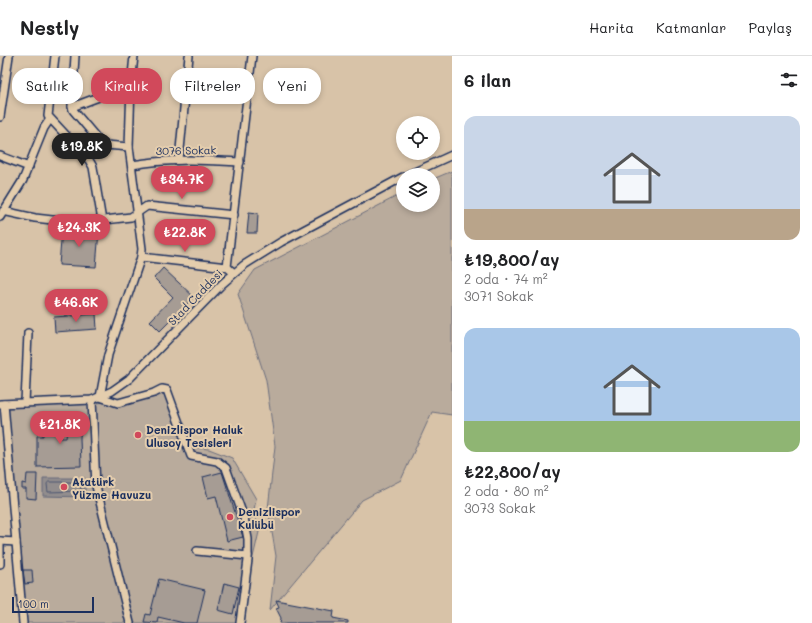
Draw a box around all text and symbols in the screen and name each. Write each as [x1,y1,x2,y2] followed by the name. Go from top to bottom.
[20,15,79,40] text: Nestly
[589,18,634,37] text: Harita
[656,18,726,37] text: Katmanlar
[748,18,792,37] text: Paylaş
[12,68,83,104] chip: Satılık
[91,68,162,104] chip: Kiralık
[170,68,255,104] chip: Filtreler
[263,68,321,104] chip: Yeni
[464,69,511,91] text: 6 ilan
[778,69,800,91] icon: filters
[396,116,440,212] map controls
[396,116,440,160] button: locate
[49,133,115,167] pin: ₺19.8K
[61,137,103,154] text: ₺19.8K
[155,142,217,158] street label: 3076 Sokak
[596,142,668,214] icon: home
[149,166,215,200] pin: ₺34.7K
[396,168,440,212] button: layers
[160,170,204,187] text: ₺34.7K
[46,214,112,248] pin: ₺24.3K
[57,218,101,235] text: ₺24.3K
[152,219,218,253] pin: ₺22.8K
[163,223,207,240] text: ₺22.8K
[464,248,560,270] text: ₺19,800/ay
[164,266,226,328] street label: Stad Caddesi
[464,270,548,287] text: 2 oda · 74 m²
[464,287,534,304] text: 3071 Sokak
[43,289,109,323] pin: ₺46.6K
[54,293,98,310] text: ₺46.6K
[596,354,668,426] icon: home
[27,411,93,445] pin: ₺21.8K
[39,415,81,432] text: ₺21.8K
[146,422,243,450] place label: Denizlispor Haluk Ulusoy Tesisleri
[133,430,143,440] marker: Denizlispor Haluk Ulusoy Tesisleri
[464,460,561,482] text: ₺22,800/ay
[72,474,151,502] place label: Atatürk Yüzme Havuzu
[59,482,69,492] marker: Atatürk Yüzme Havuzu
[464,482,549,499] text: 2 oda · 80 m²
[464,499,536,516] text: 3073 Sokak
[238,504,301,532] place label: Denizlispor Kulübü
[225,512,235,522] marker: Denizlispor Kulübü
[12,595,94,614] scale bar
[18,596,49,611] text: 100 m

